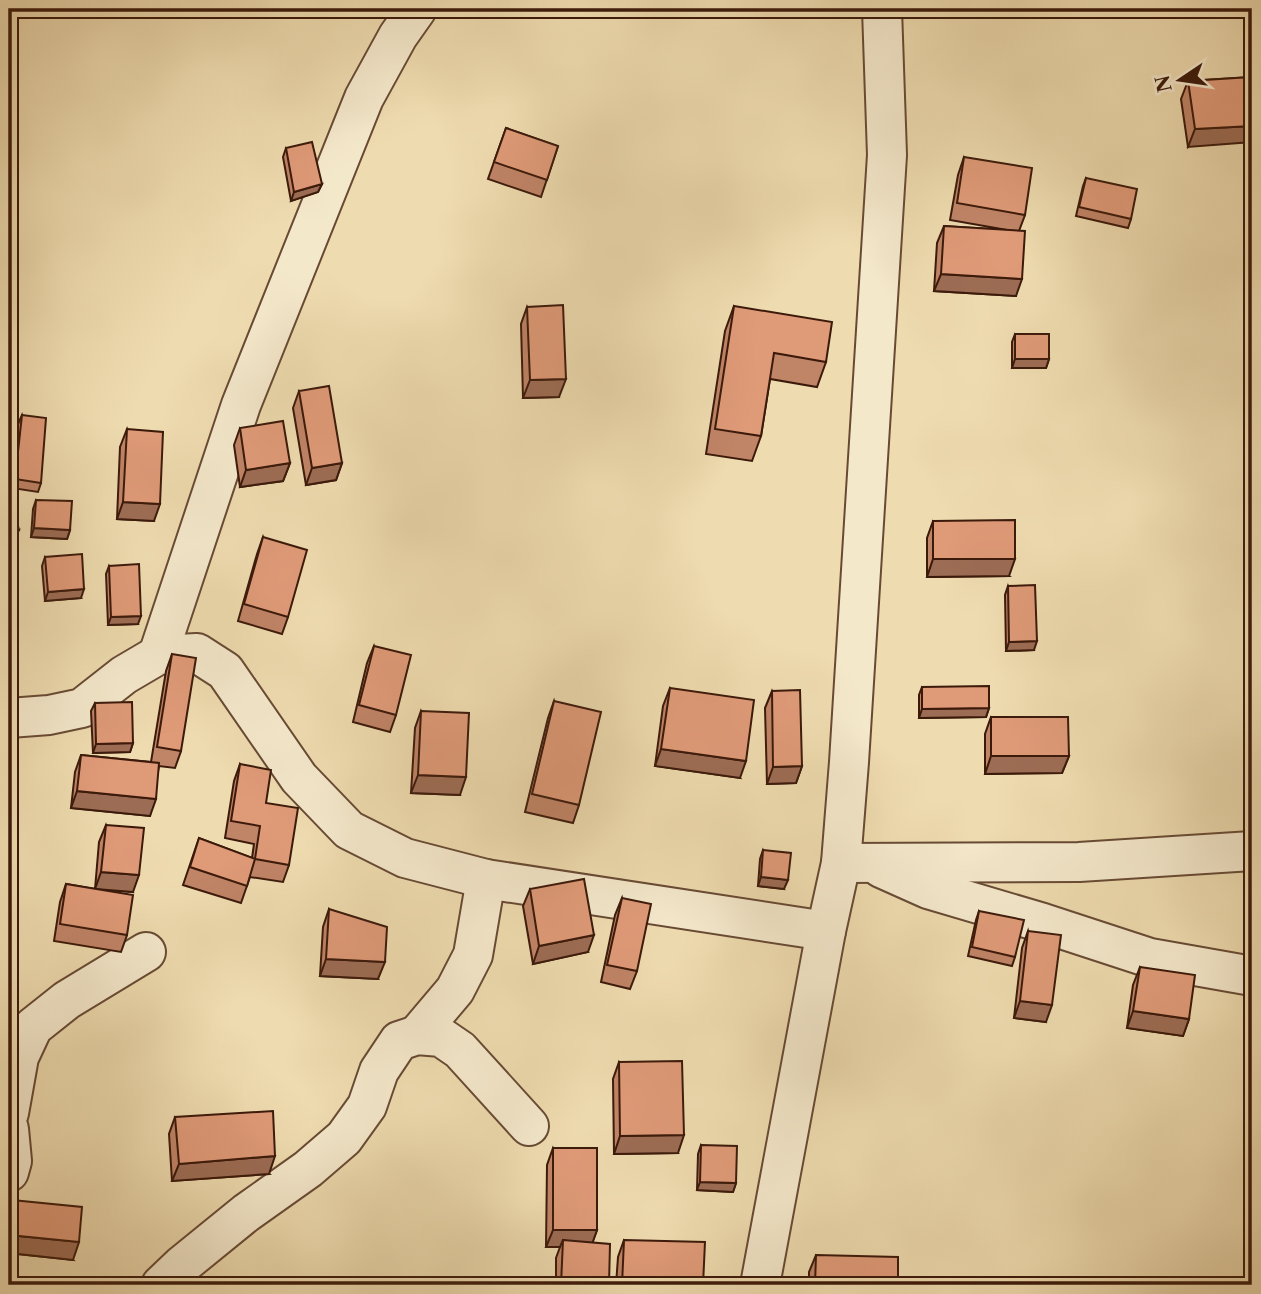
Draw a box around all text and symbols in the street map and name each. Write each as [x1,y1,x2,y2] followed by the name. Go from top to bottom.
[1146,46,1216,116] north arrow
[1151,73,1177,94] text: N

